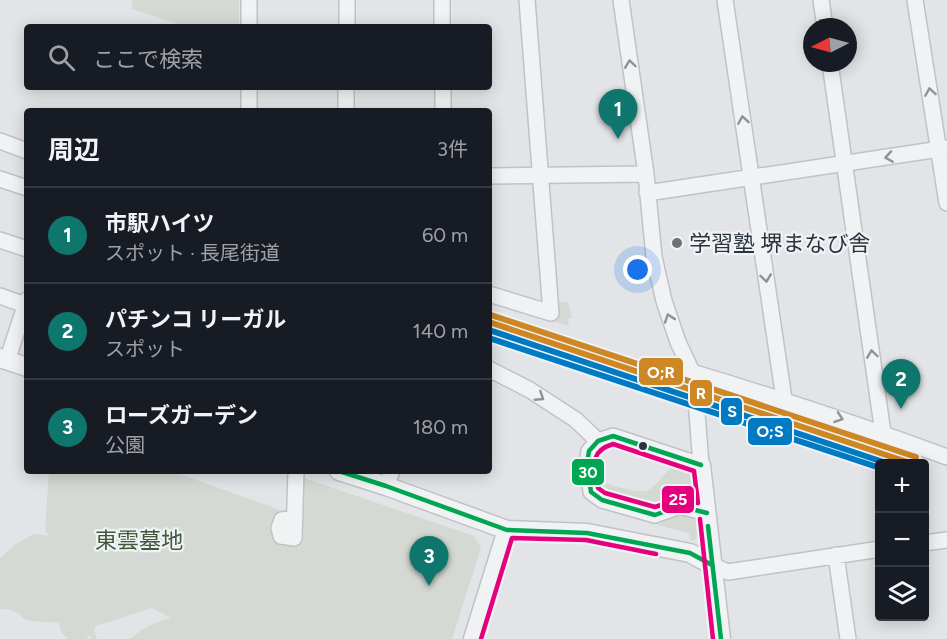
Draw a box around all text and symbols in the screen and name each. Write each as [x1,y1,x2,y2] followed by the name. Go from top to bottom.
[803,18,857,72] north arrow
[24,24,492,90] search box
[45,41,78,74] icon: search
[93,46,203,73] text: ここで検索
[624,59,637,68] one-way arrow
[924,87,937,97] one-way arrow
[598,90,638,139] pin: 1
[738,116,750,125] one-way arrow
[48,134,100,166] text: 周辺
[437,137,468,161] text: 3件
[885,150,894,162] one-way arrow
[105,210,215,237] text: 市駅ハイツ
[63,223,72,247] text: 1
[422,223,468,247] text: 60 m
[689,230,870,257] place label: 学習塾 堺まなび舎
[670,236,684,250] marker: 学習塾 堺まなび舎
[105,241,280,265] text: スポット · 長尾街道
[623,255,652,284] your location
[760,273,772,282] one-way arrow
[105,306,286,333] text: パチンコ リーガル
[664,313,677,324] one-way arrow
[62,319,73,343] text: 2
[413,319,468,343] text: 140 m
[105,337,185,361] text: スポット
[866,350,879,359] one-way arrow
[638,357,684,386] line badge: O;R
[882,360,920,409] pin: 2
[647,363,675,382] text: O;R
[689,379,713,407] line badge: R
[696,384,706,403] text: R
[534,389,545,400] one-way arrow
[720,397,743,426] line badge: S
[105,402,258,429] text: ローズガーデン
[727,402,737,421] text: S
[833,411,844,424] one-way arrow
[62,415,73,439] text: 3
[413,415,468,439] text: 180 m
[747,417,793,446] line badge: O;S
[756,422,784,441] text: O;S
[105,433,145,457] text: 公園
[637,440,649,452] unlabelled marker
[571,458,605,486] line badge: 30
[875,459,929,621] map controls
[875,459,929,513] button: +
[578,463,598,482] text: 30
[661,485,695,514] line badge: 25
[669,490,687,509] text: 25
[875,513,929,567] button: −
[95,527,183,554] park label: 東雲墓地
[410,536,448,586] pin: 3
[875,567,929,621] button: layers

